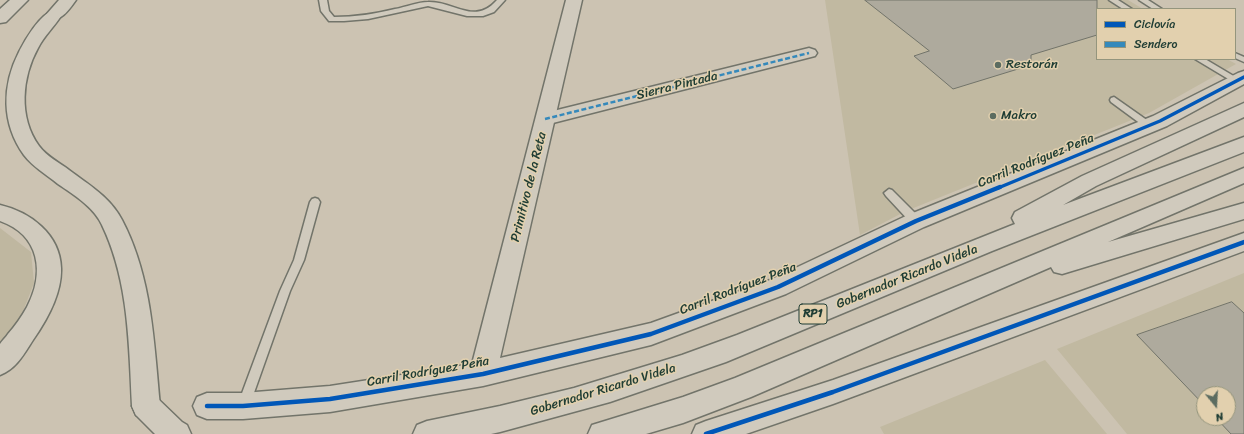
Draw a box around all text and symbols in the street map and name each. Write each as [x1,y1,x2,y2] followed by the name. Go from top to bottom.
[1096,8,1236,60] legend
[1134,13,1175,35] text: Ciclovía
[1134,33,1178,55] text: Sendero
[1006,57,1058,73] place label: Restorán
[993,60,1003,70] marker: Restorán
[635,68,719,104] street label: Sierra Pintada
[1001,108,1037,124] place label: Makro
[988,111,998,121] marker: Makro
[508,131,550,243] street label: Primitivo de la Reta
[976,131,1096,191] street label: Carril Rodríguez Peña
[834,241,980,313] street label: Gobernador Ricardo Videla
[677,260,799,318] street label: Carril Rodríguez Peña
[799,304,827,324] road number: RP1
[366,354,490,390] street label: Carril Rodríguez Peña
[528,360,678,420] street label: Gobernador Ricardo Videla
[1196,386,1236,426] north arrow
[1213,407,1226,427] text: N

